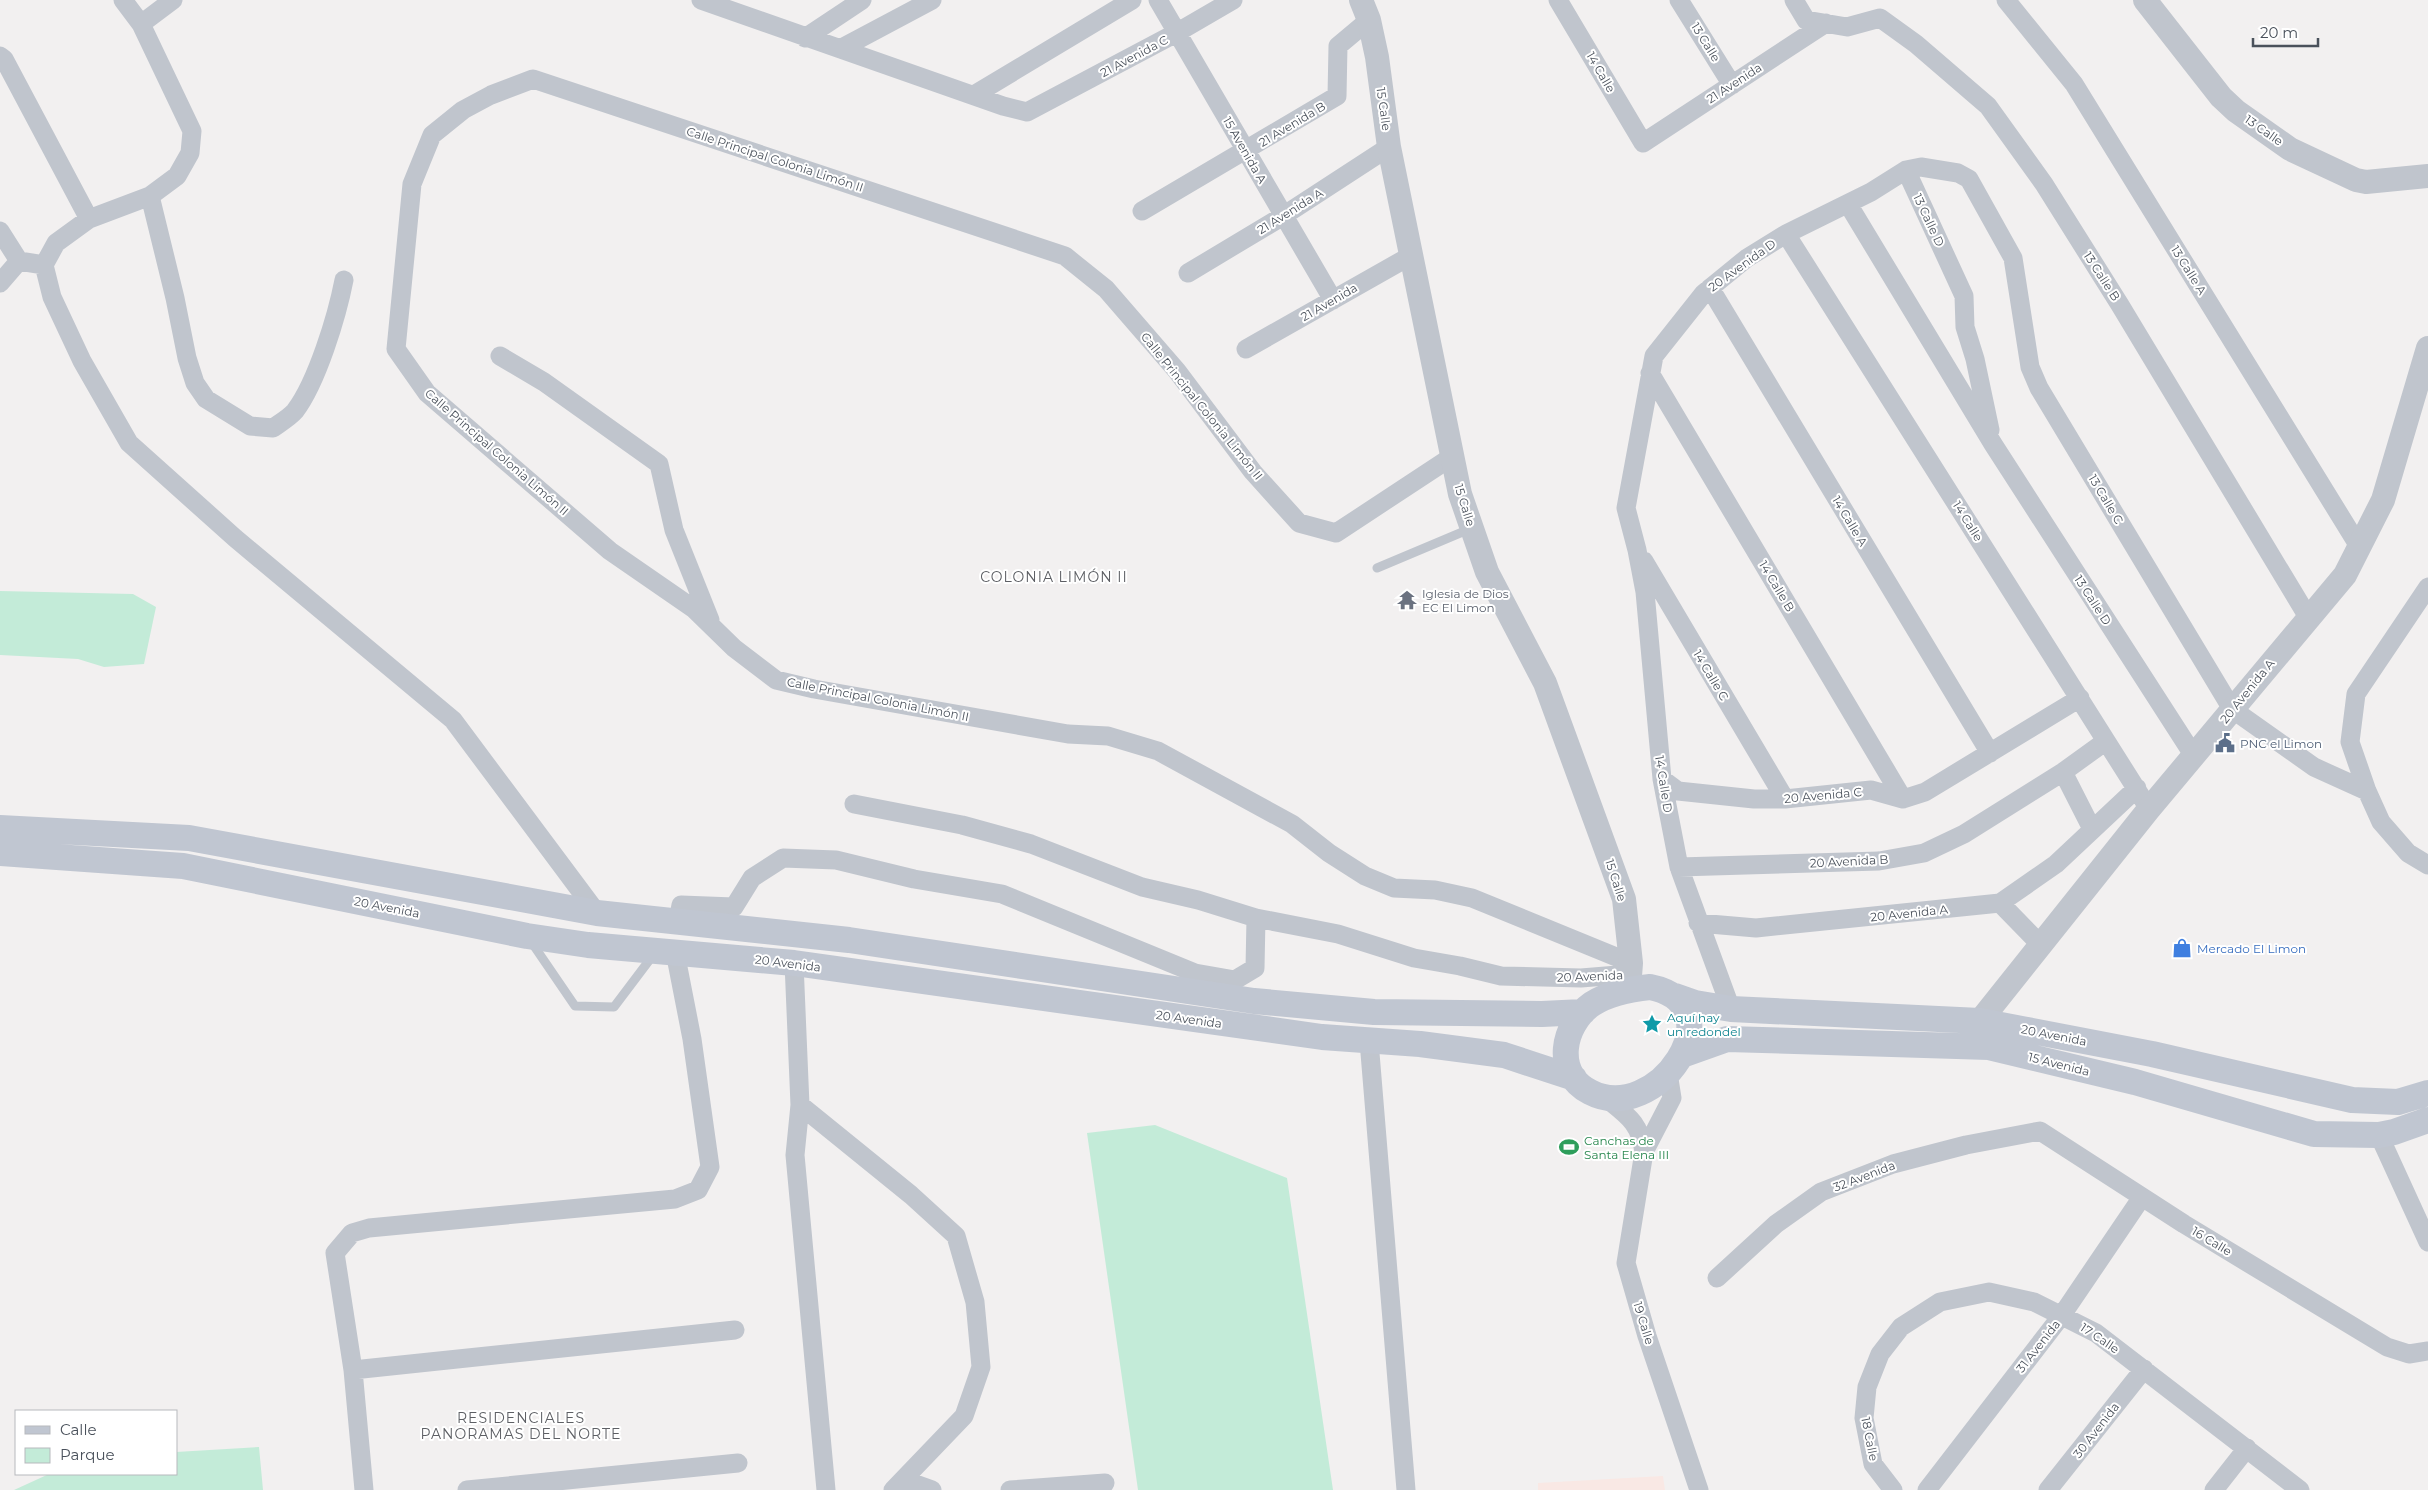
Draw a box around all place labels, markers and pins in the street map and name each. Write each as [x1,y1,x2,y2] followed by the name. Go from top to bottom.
[1422,586,1509,615] place label: Iglesia de Dios EC El Limon
[1396,589,1418,611] temple icon: Iglesia de Dios EC El Limon
[2214,732,2236,754] public building icon: PNC el Limon
[2240,736,2322,751] place label: PNC el Limon
[2171,937,2193,959] shop icon: Mercado El Limon
[2197,941,2306,956] place label: Mercado El Limon
[1667,1010,1741,1039] place label: Aquí hay un redondel
[1641,1013,1663,1035] place icon: Aquí hay un redondel
[1584,1133,1669,1162] place label: Canchas de Santa Elena III
[1558,1136,1580,1158] sports icon: Canchas de Santa Elena III

